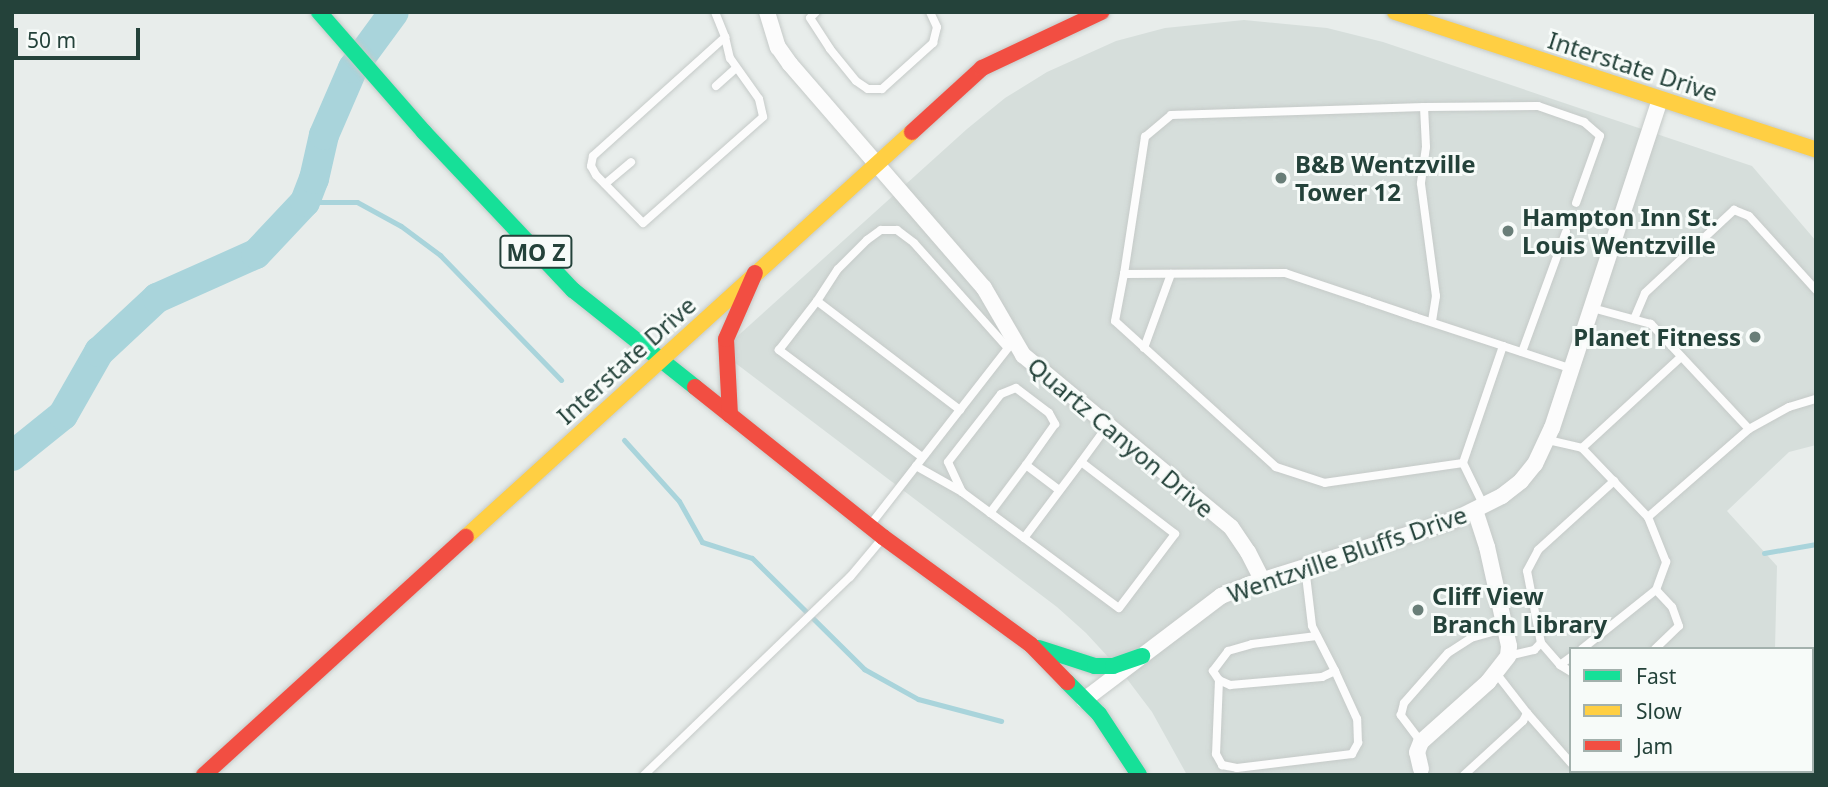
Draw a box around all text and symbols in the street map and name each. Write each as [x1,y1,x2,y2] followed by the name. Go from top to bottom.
[18,14,144,58] scale bar
[1545,25,1721,107] street label: Interstate Drive
[27,26,76,54] text: 50 m
[1295,150,1476,206] place label: B&B Wentzville Tower 12
[1273,170,1289,186] marker: B&B Wentzville Tower 12
[1522,203,1718,259] place label: Hampton Inn St. Louis Wentzville
[1500,223,1516,239] marker: Hampton Inn St. Louis Wentzville
[499,232,573,272] road number: MO Z
[551,290,701,430] street label: Interstate Drive
[1573,323,1741,351] place label: Planet Fitness
[1747,329,1763,345] marker: Planet Fitness
[1022,351,1220,523] street label: Quartz Canyon Drive
[1224,500,1470,608] street label: Wentzville Bluffs Drive
[1432,582,1607,638] place label: Cliff View Branch Library
[1410,602,1426,618] marker: Cliff View Branch Library
[1569,647,1814,773] legend
[1636,662,1676,690] text: Fast
[1636,697,1682,725] text: Slow
[1636,732,1673,760] text: Jam

